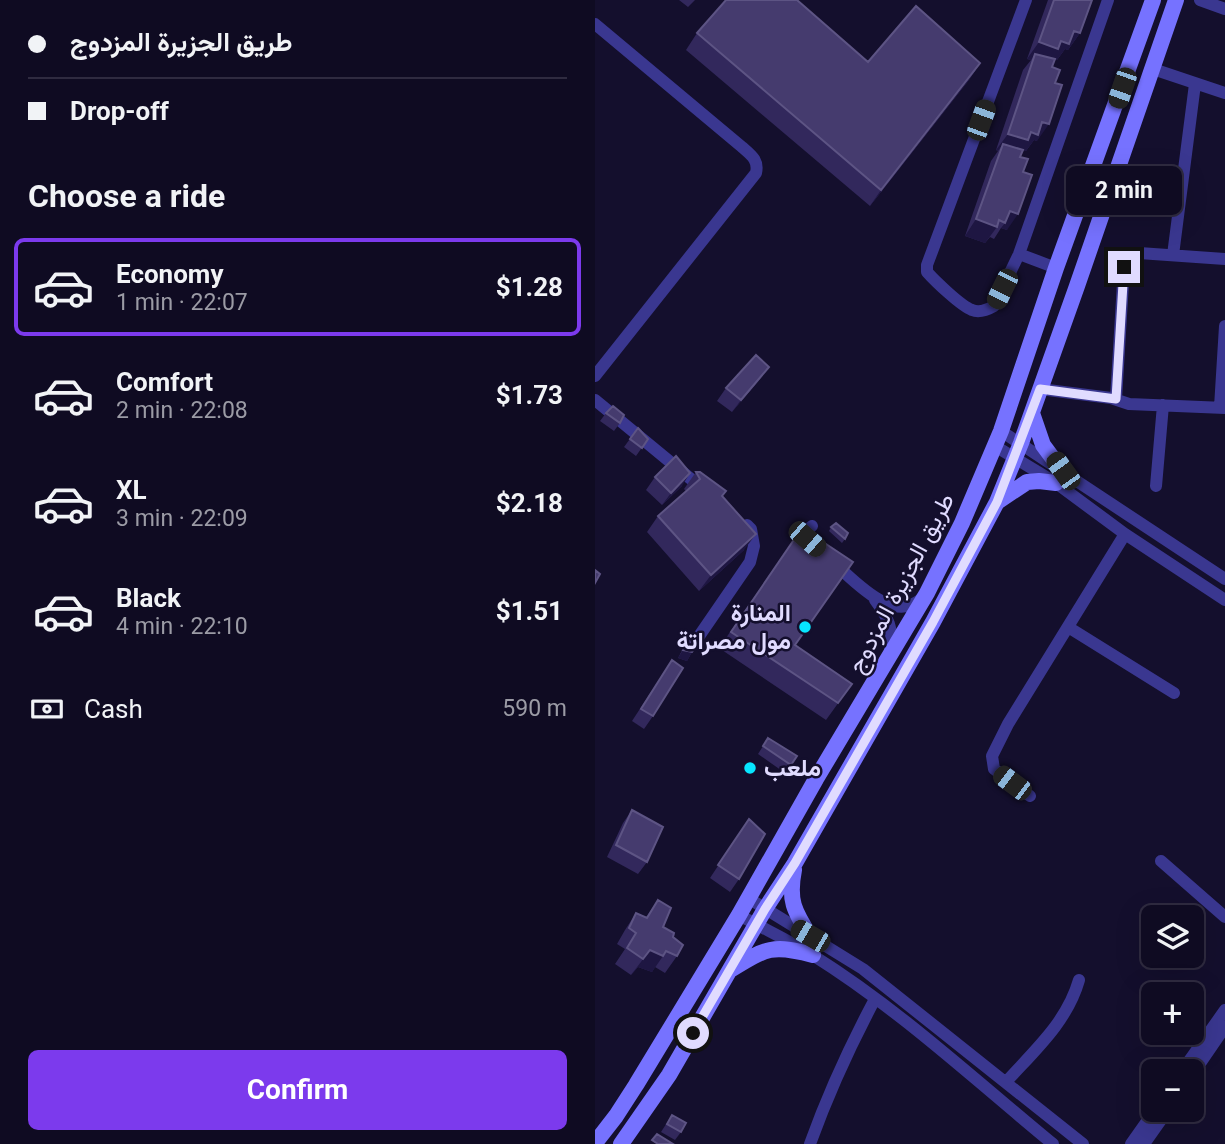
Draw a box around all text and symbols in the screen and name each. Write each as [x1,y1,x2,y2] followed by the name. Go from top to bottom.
[70,27,293,57] text: طريق الجزيرة المزدوج
[1106,65,1139,111] car
[70,96,169,126] text: Drop-off
[964,97,999,143] car
[1066,166,1182,215] callout: 2 min
[28,177,225,215] text: Choose a ride
[1095,177,1153,204] text: 2 min
[1108,251,1140,283] route end
[32,256,95,319] icon: car
[116,259,223,289] text: Economy
[984,266,1021,312] car
[496,272,563,302] text: $1.28
[116,289,248,316] text: 1 min · 22:07
[32,364,95,427] icon: car
[116,367,213,397] text: Comfort
[496,380,563,410] text: $1.73
[116,397,248,424] text: 2 min · 22:08
[1043,448,1084,494] car
[32,472,95,535] icon: car
[116,475,147,505] text: XL
[496,488,563,518] text: $2.18
[842,488,962,679] street label: طريق الجزيرة المزدوج
[116,505,248,532] text: 3 min · 22:09
[785,517,830,561] car
[32,580,95,643] icon: car
[116,583,181,613] text: Black
[496,596,563,626] text: $1.51
[677,599,791,656] place label: المنارة مول مصراتة
[116,613,248,640] text: 4 min · 22:10
[797,619,813,635] marker: المنارة مول مصراتة
[28,690,66,728] icon: cash
[84,694,143,724] text: Cash
[502,695,567,722] text: 590 m
[764,754,821,782] place label: ملعب
[742,760,758,776] marker: ملعب
[989,762,1036,804] car
[1141,905,1204,1122] map controls
[1141,905,1204,968] button: layers
[787,916,834,956] car
[1141,982,1204,1045] button: +
[677,1017,709,1049] route start
[28,1050,567,1130] button: Confirm
[1141,1059,1204,1122] button: −

